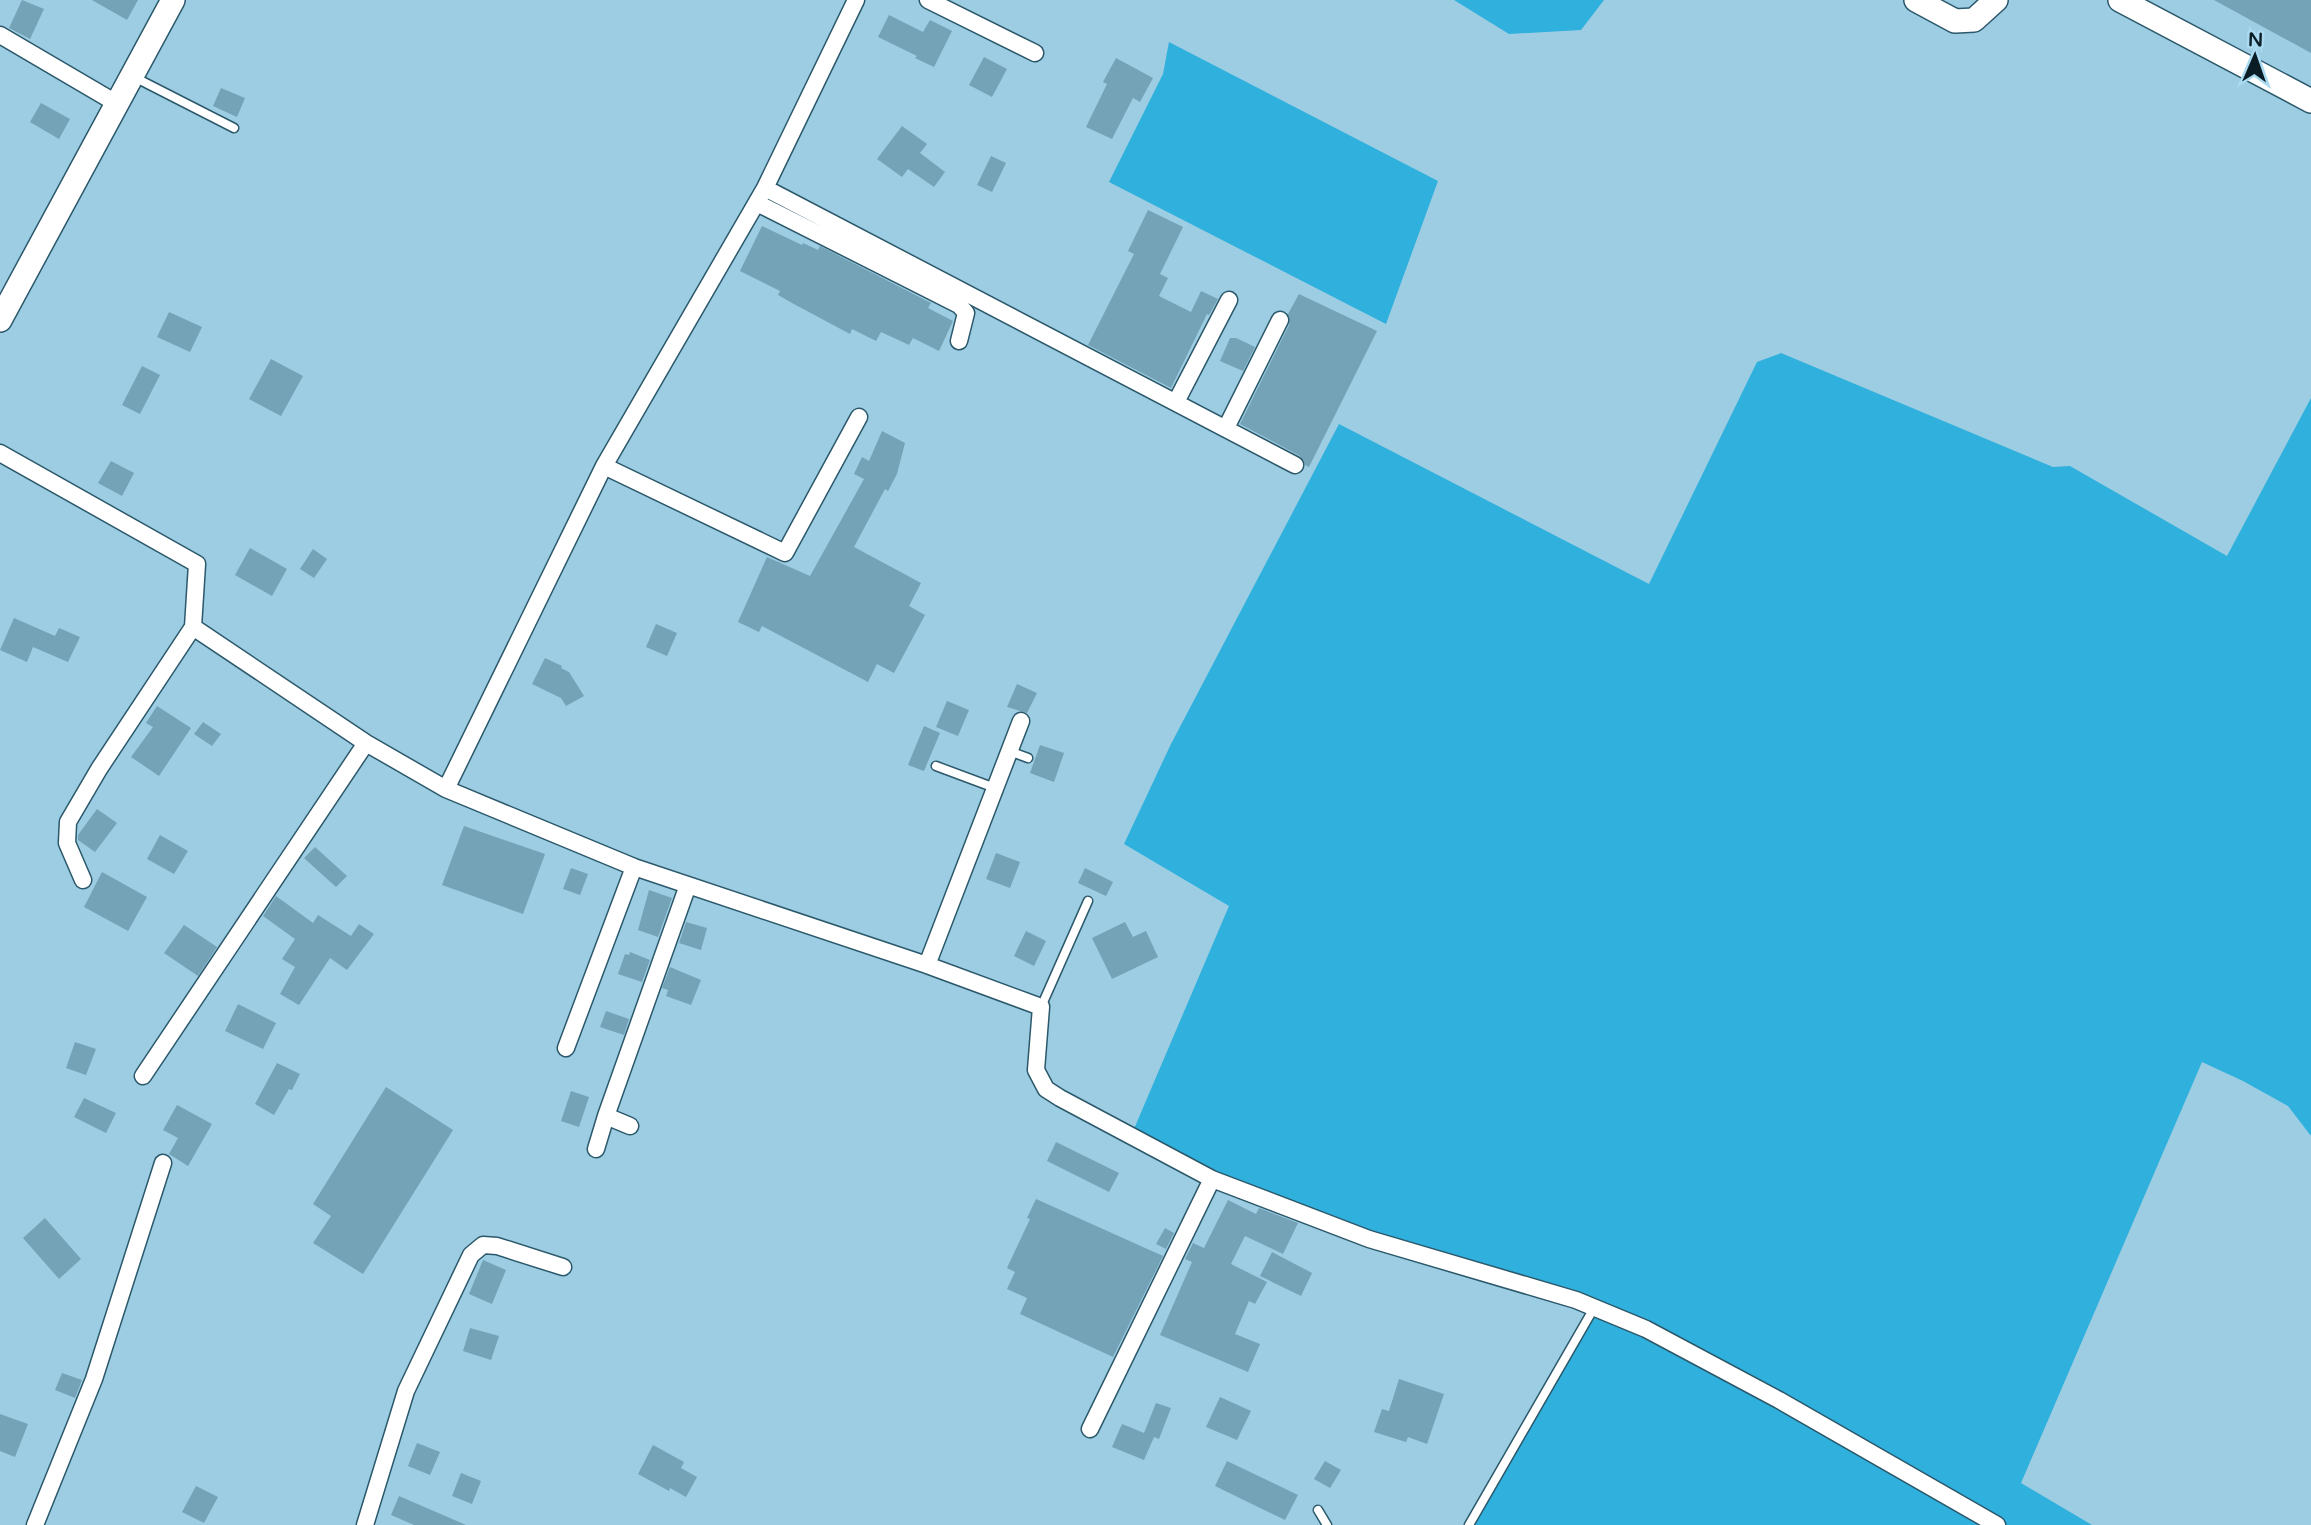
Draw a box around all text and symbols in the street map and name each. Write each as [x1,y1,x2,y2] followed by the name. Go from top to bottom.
[2220,21,2290,91] north arrow
[2248,29,2264,51] text: N

